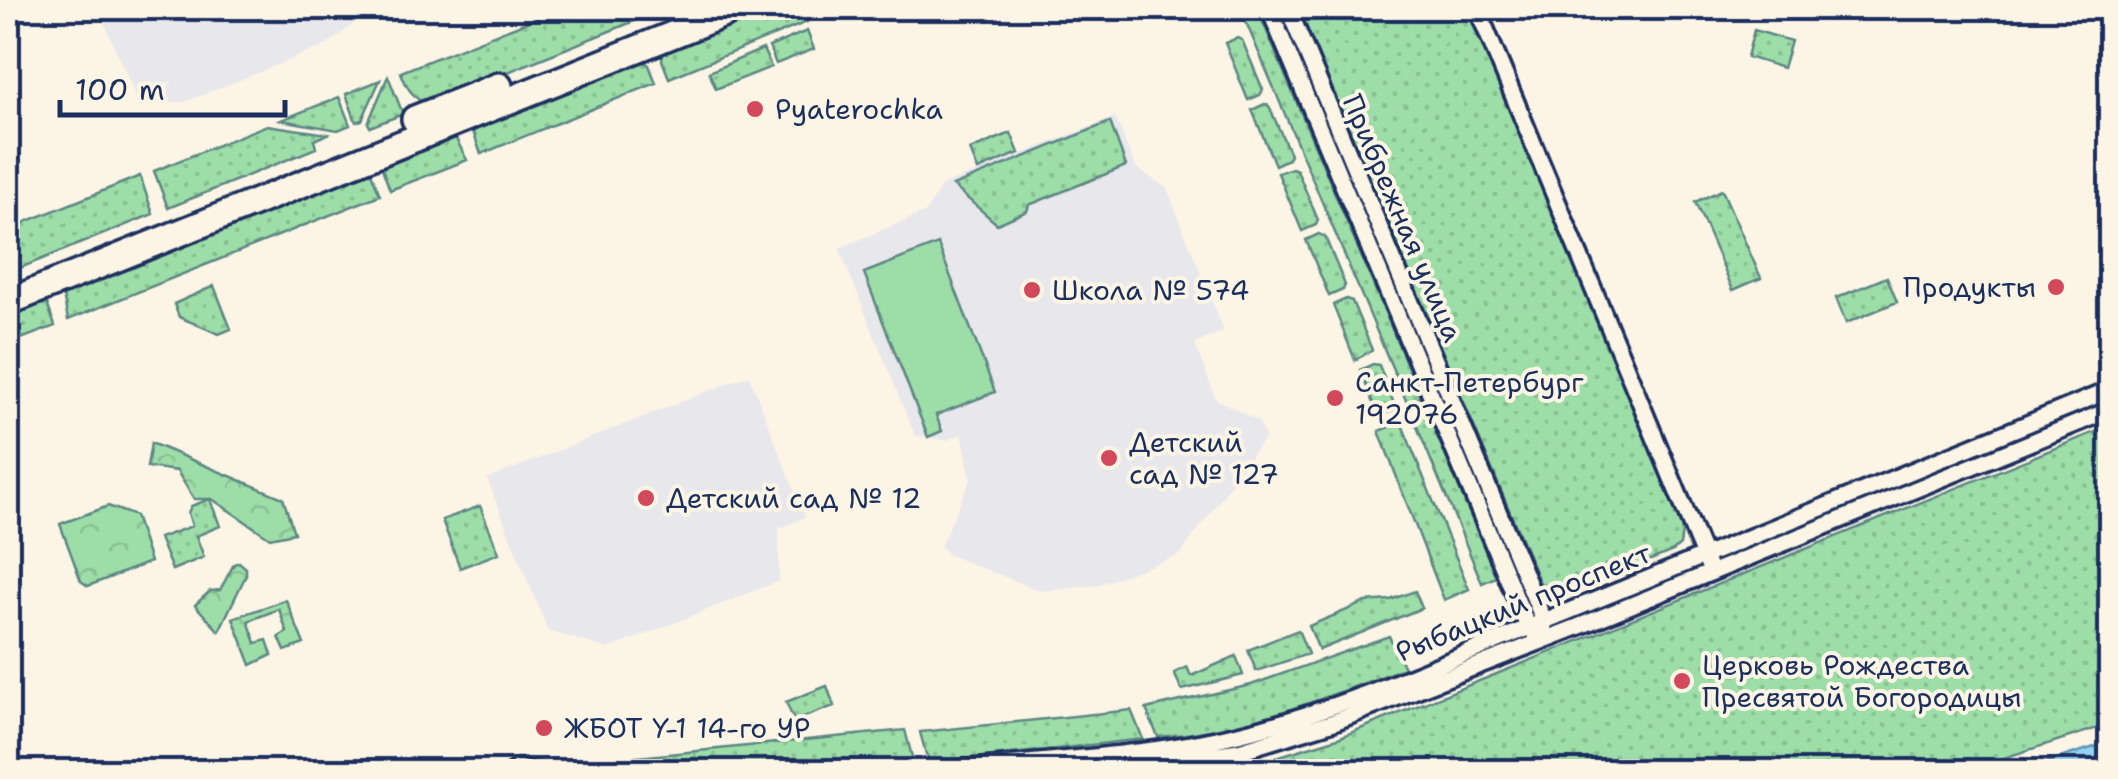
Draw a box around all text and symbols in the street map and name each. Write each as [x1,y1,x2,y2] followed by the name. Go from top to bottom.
[60,55,285,117] scale bar
[75,69,165,110] text: 100 m
[1334,88,1472,348] street label: Прибрежная улица
[775,90,943,128] place label: Pyaterochka
[744,98,766,120] marker: Pyaterochka
[1903,268,2036,306] place label: Продукты
[1052,271,1249,309] place label: Школа № 574
[2045,276,2067,298] marker: Продукты
[1021,279,1043,301] marker: Школа № 574
[1355,363,1584,433] place label: Санкт-Петербург 192076
[1324,387,1346,409] marker: Санкт-Петербург 192076
[1129,423,1279,493] place label: Детский сад № 127
[1098,447,1120,469] marker: Детский сад № 127
[666,479,921,517] place label: Детский сад № 12
[635,487,657,509] marker: Детский сад № 12
[1390,533,1657,671] street label: Рыбацкий проспект
[1702,646,2022,716] place label: Церковь Рождества Пресвятой Богородицы
[1671,670,1693,692] marker: Церковь Рождества Пресвятой Богородицы
[564,709,810,747] place label: ЖБОТ Y-1 14-го УР
[533,717,555,739] marker: ЖБОТ Y-1 14-го УР

